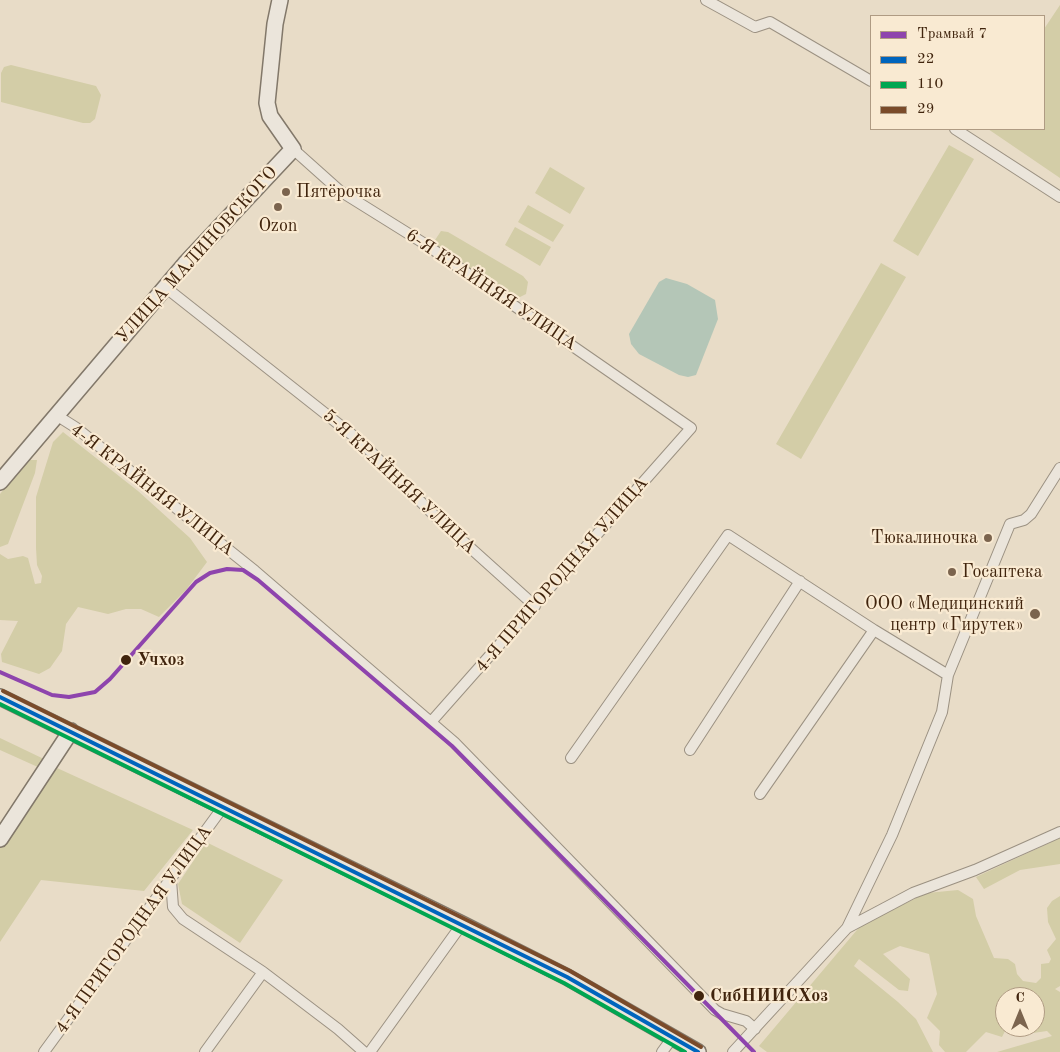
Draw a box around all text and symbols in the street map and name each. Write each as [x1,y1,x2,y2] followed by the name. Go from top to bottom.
[870,15,1045,130] legend
[917,27,987,42] text: Трамвай 7
[917,52,934,67] text: 22
[917,77,943,92] text: 110
[917,102,934,117] text: 29
[112,162,282,348] street label: УЛИЦА МАЛИНОВСКОГО
[296,181,381,203] place label: Пятёрочка
[280,186,292,198] marker: Пятёрочка
[272,201,284,213] marker: Ozon
[258,215,298,237] place label: Ozon
[401,225,581,355] street label: 6-Я КРАЙНЯЯ УЛИЦА
[318,405,480,559] street label: 5-Я КРАЙНЯЯ УЛИЦА
[66,419,238,561] street label: 4-Я КРАЙНЯЯ УЛИЦА
[471,473,653,677] street label: 4-Я ПРИГОРОДНАЯ УЛИЦА
[871,527,978,549] place label: Тюкалиночка
[982,532,994,544] marker: Тюкалиночка
[962,561,1043,583] place label: Госаптека
[946,566,958,578] marker: Госаптека
[865,593,1024,636] place label: ООО «Медицинский центр «Гирутек»
[1028,607,1042,621] marker: ООО «Медицинский центр «Гирутек»
[137,649,184,671] place label: Учхоз
[119,653,133,667] marker: Учхоз
[51,822,217,1038] street label: 4-Я ПРИГОРОДНАЯ УЛИЦА
[710,985,828,1007] place label: СибНИИСХоз
[995,987,1045,1037] north arrow
[692,989,706,1003] marker: СибНИИСХоз
[1015,991,1025,1005] text: С

